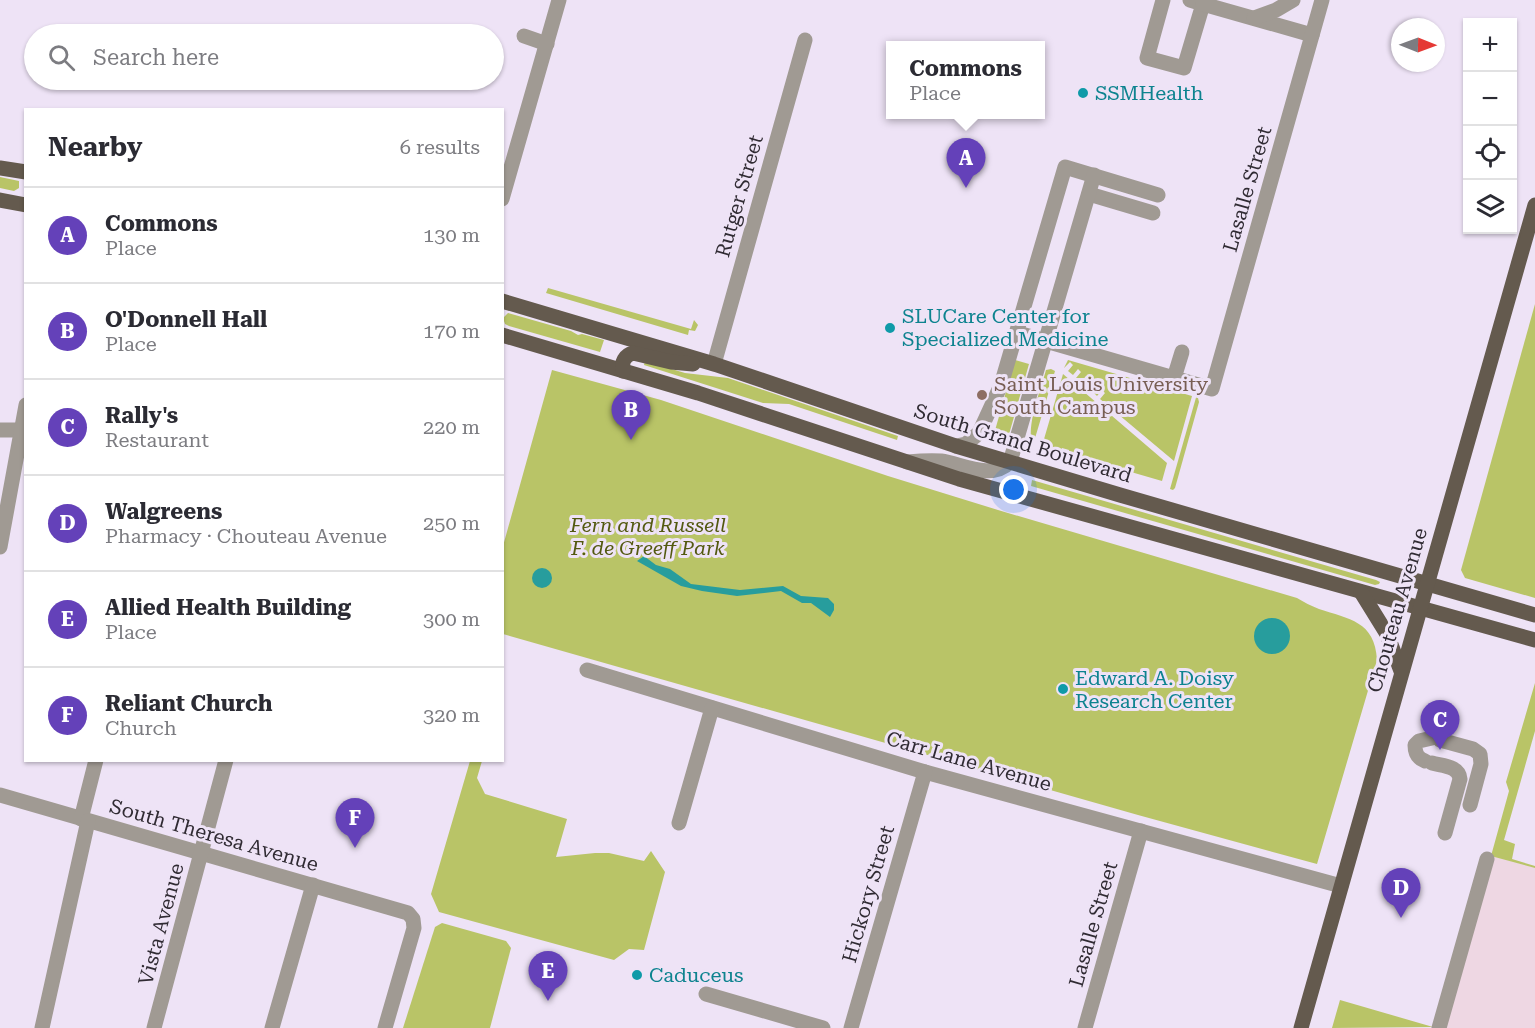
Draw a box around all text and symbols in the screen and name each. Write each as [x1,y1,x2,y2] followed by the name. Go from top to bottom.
[1391,18,1445,72] north arrow
[1463,18,1517,234] map controls
[1463,18,1517,72] button: +
[24,24,504,90] search box
[45,41,78,74] icon: search
[886,41,1045,119] popup
[93,45,219,70] text: Search here
[909,56,1022,81] text: Commons
[1463,72,1517,126] button: −
[909,81,961,105] text: Place
[1095,81,1203,105] place label: SSMHealth
[1076,86,1090,100] marker: SSMHealth
[1218,123,1277,255] street label: Lasalle Street
[1463,126,1517,180] button: locate
[48,132,142,162] text: Nearby
[710,132,768,260] street label: Rutger Street
[400,135,480,159] text: 6 results
[946,138,986,188] pin: A
[1463,180,1517,234] button: layers
[105,211,218,236] text: Commons
[60,223,75,247] text: A
[423,223,480,247] text: 130 m
[105,236,157,260] text: Place
[902,304,1109,351] place label: SLUCare Center for Specialized Medicine
[105,307,267,332] text: O'Donnell Hall
[60,319,75,343] text: B
[423,319,480,343] text: 170 m
[883,321,897,335] marker: SLUCare Center for Specialized Medicine
[105,332,157,356] text: Place
[994,372,1208,419] place label: Saint Louis University South Campus
[975,388,989,402] marker: Saint Louis University South Campus
[612,390,650,440] pin: B
[911,398,1135,488] street label: South Grand Boulevard
[105,403,178,428] text: Rally's
[61,415,75,439] text: C
[423,415,480,439] text: 220 m
[105,428,209,452] text: Restaurant
[999,475,1028,504] your location
[105,499,222,524] text: Walgreens
[59,511,76,535] text: D
[423,511,480,535] text: 250 m
[569,513,726,560] park label: Fern and Russell F. de Greeff Park
[105,524,387,548] text: Pharmacy · Chouteau Avenue
[1362,525,1432,695] street label: Chouteau Avenue
[105,595,351,620] text: Allied Health Building
[61,607,74,631] text: E
[423,607,480,631] text: 300 m
[105,620,157,644] text: Place
[1075,666,1234,713] place label: Edward A. Doisy Research Center
[1056,682,1070,696] marker: Edward A. Doisy Research Center
[105,691,272,716] text: Reliant Church
[1420,700,1460,750] pin: C
[61,703,74,727] text: F
[423,703,480,727] text: 320 m
[105,716,177,740] text: Church
[884,726,1054,796] street label: Carr Lane Avenue
[107,794,321,876] street label: South Theresa Avenue
[336,798,374,848] pin: F
[837,822,899,965] street label: Hickory Street
[1064,858,1123,990] street label: Lasalle Street
[133,861,189,987] street label: Vista Avenue
[1382,868,1420,918] pin: D
[528,952,568,1001] pin: E
[649,963,743,987] place label: Caduceus
[630,968,644,982] marker: Caduceus

